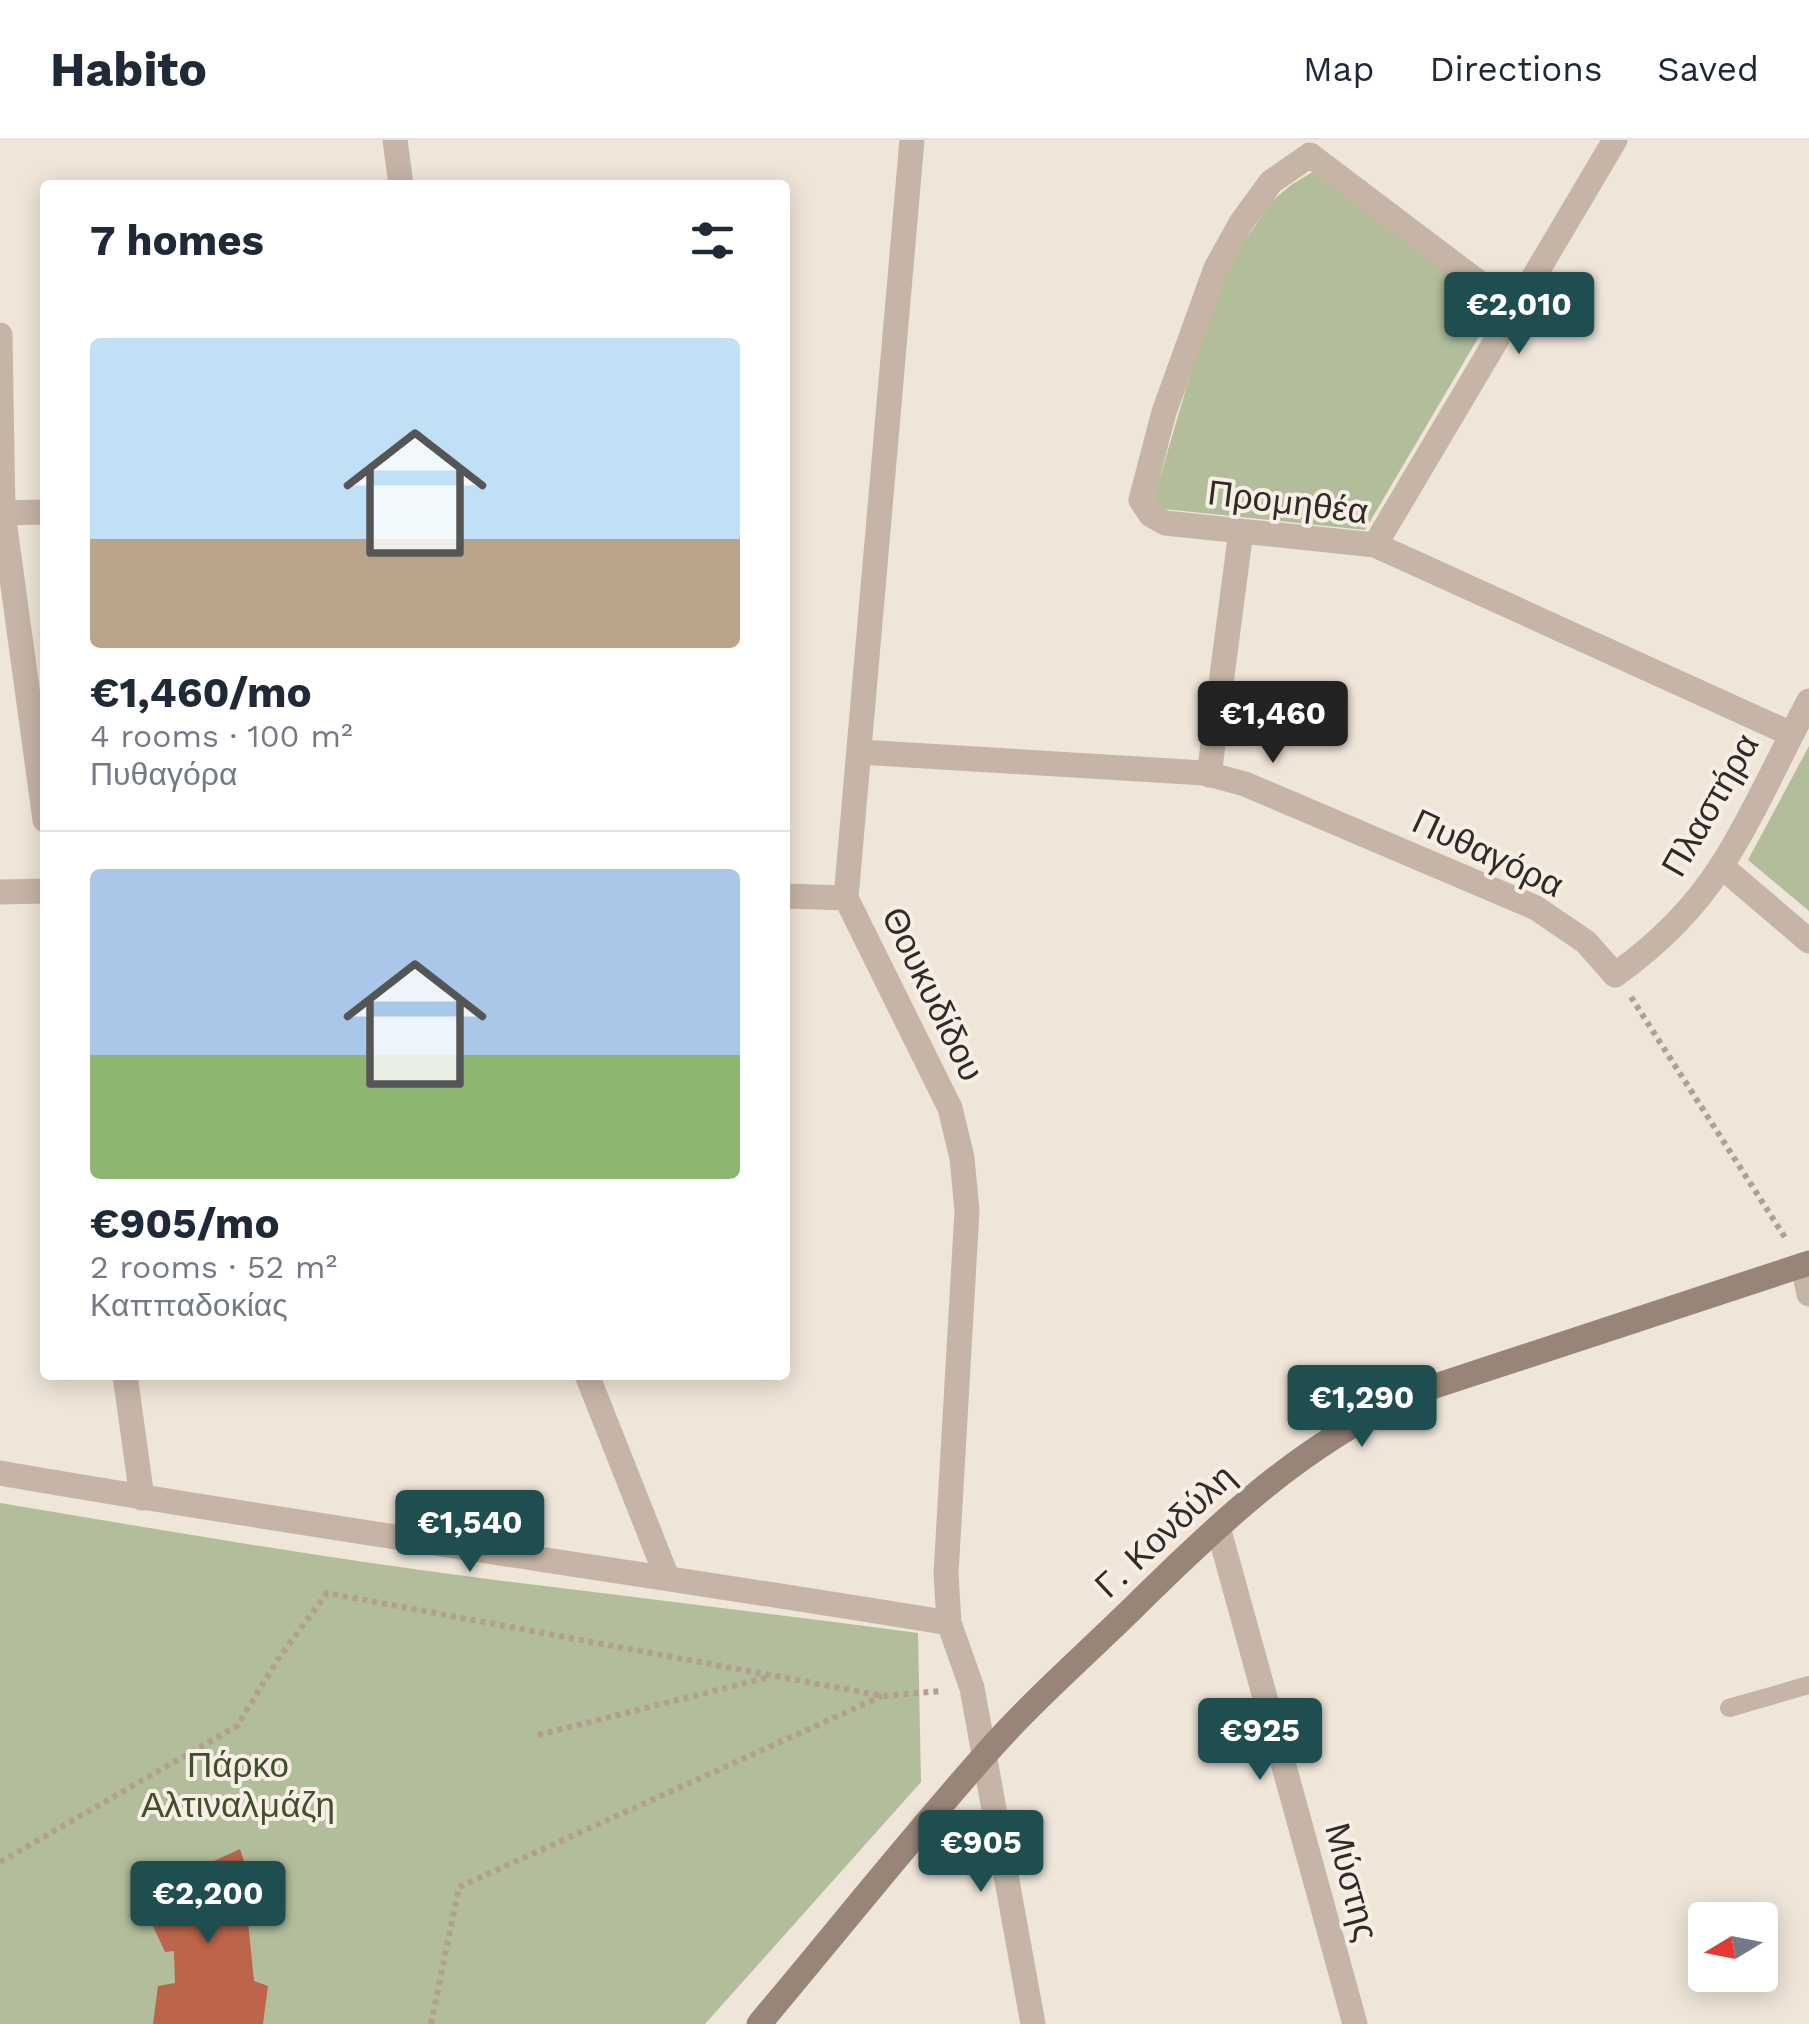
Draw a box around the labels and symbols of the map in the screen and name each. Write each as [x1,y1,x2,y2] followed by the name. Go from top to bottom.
[1438,272,1600,357] pin: €2,010
[1205,471,1371,533] street label: Προμηθέα
[1192,681,1354,766] pin: €1,460
[1652,726,1768,884] street label: Πλαστήρα
[1406,800,1570,906] street label: Πυθαγόρα
[873,900,993,1088] street label: Θουκυδίδου
[1281,1365,1443,1450] pin: €1,290
[1086,1456,1244,1606] street label: Γ. Κονδύλη
[389,1490,551,1575] pin: €1,540
[1201,1698,1319,1783] pin: €925
[141,1744,335,1826] park label: Πάρκο Αλτιναλμάζη
[922,1810,1040,1895] pin: €905
[1316,1819,1388,1945] street label: Μύστης
[127,1861,289,1946] pin: €2,200
[1688,1902,1778,1992] north arrow

